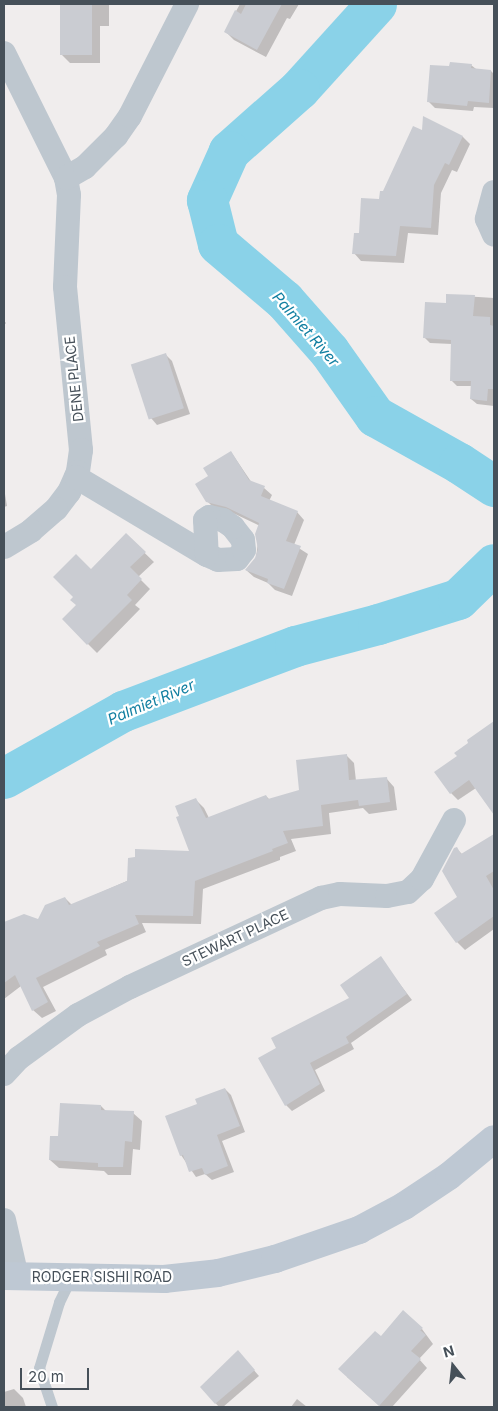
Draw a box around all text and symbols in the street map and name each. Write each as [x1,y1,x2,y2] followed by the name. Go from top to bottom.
[269,288,343,370] water label: Palmiet River
[61,335,87,423] street label: DENE PLACE
[105,676,197,728] water label: Palmiet River
[179,906,291,970] street label: STEWART PLACE
[32,1269,172,1285] street label: RODGER SISHI ROAD
[428,1341,478,1391] north arrow
[441,1341,456,1361] text: N
[22,1358,91,1390] scale bar
[28,1367,64,1386] text: 20 m

